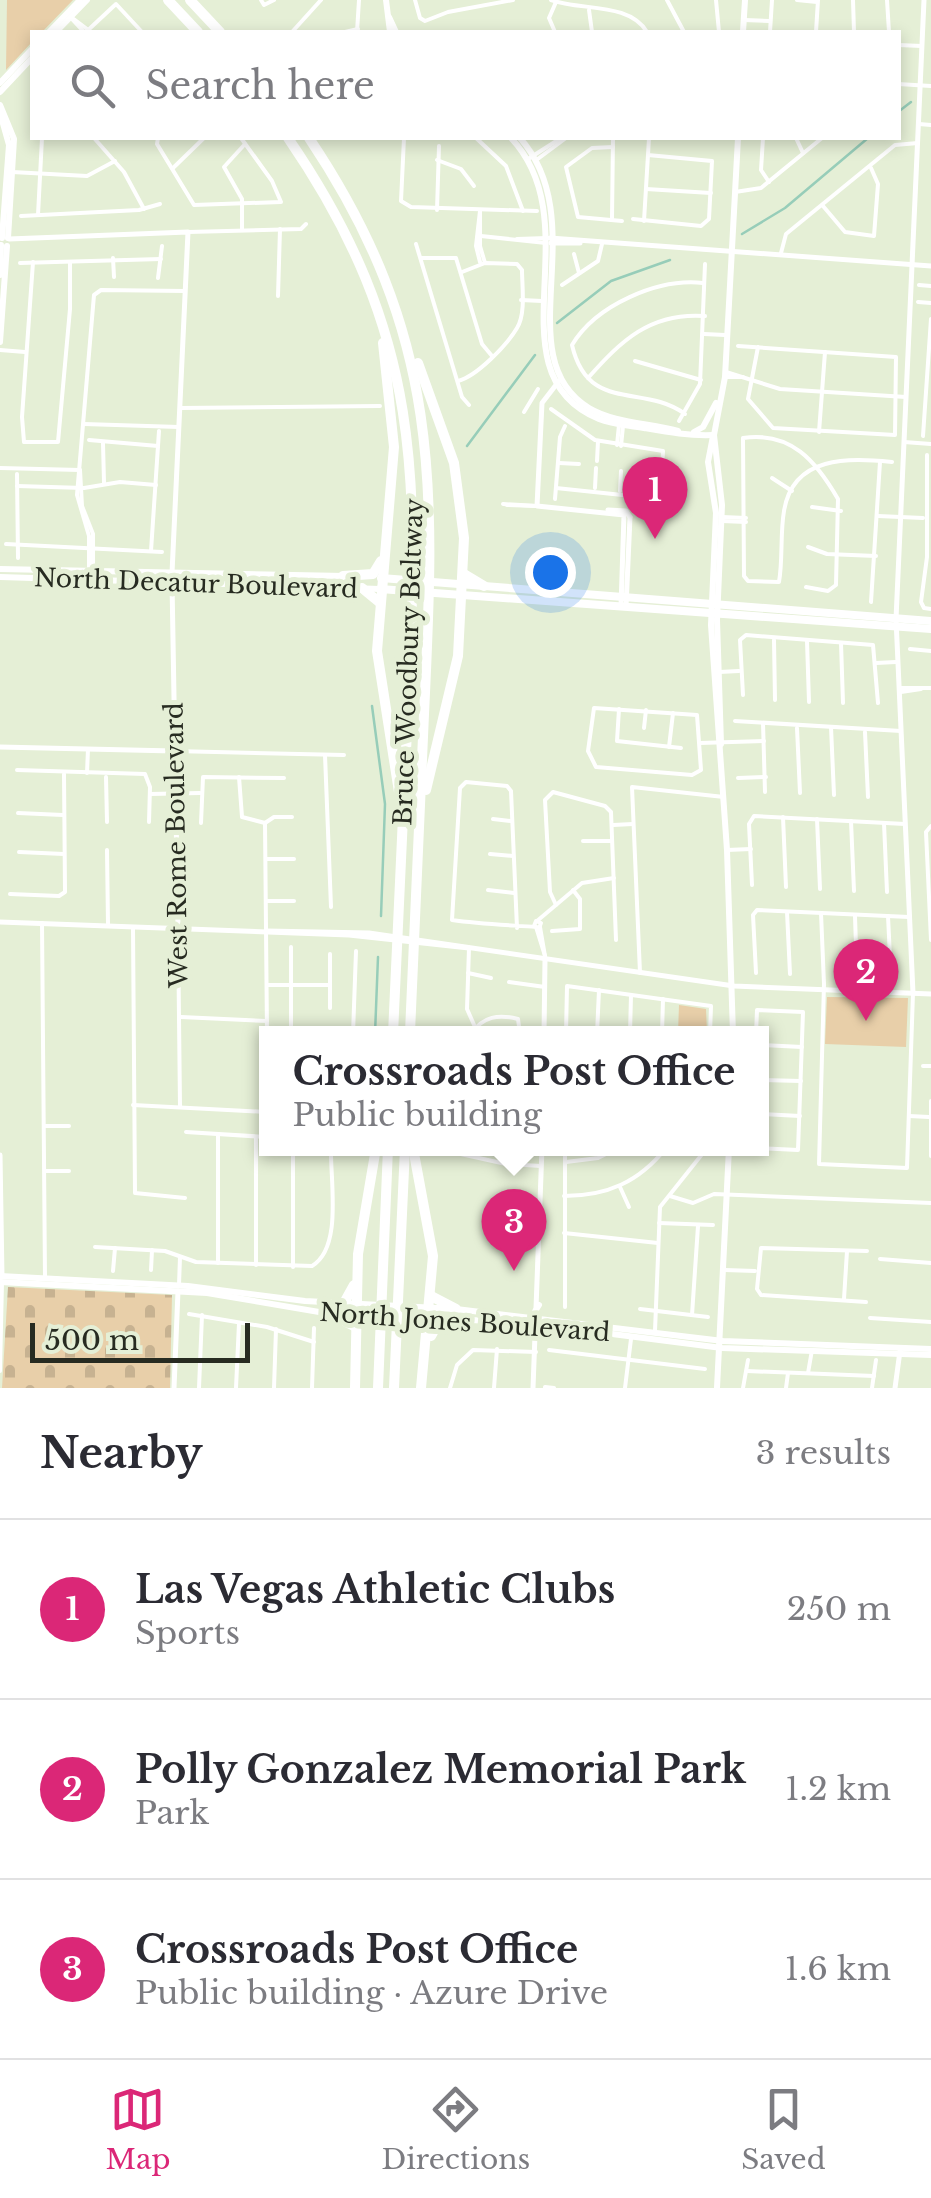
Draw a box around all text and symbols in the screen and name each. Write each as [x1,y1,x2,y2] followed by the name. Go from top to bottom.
[30,30,901,140] search box
[65,58,120,113] icon: search
[145,62,375,109] text: Search here
[622,456,688,539] pin: 1
[387,498,430,826] street label: Bruce Woodbury Beltway
[525,547,576,598] your location
[34,562,359,605] street label: North Decatur Boulevard
[159,702,195,989] street label: West Rome Boulevard
[834,938,898,1021] pin: 2
[259,1026,769,1156] popup
[292,1048,736,1095] text: Crossroads Post Office
[292,1095,542,1135] text: Public building
[482,1188,546,1271] pin: 3
[319,1297,611,1348] street label: North Jones Boulevard
[30,1318,250,1362] scale bar
[45,1323,139,1358] text: 500 m
[40,1427,203,1479] text: Nearby
[756,1433,891,1473] text: 3 results
[135,1566,615,1613] text: Las Vegas Athletic Clubs
[66,1589,79,1629] text: 1
[787,1589,891,1629] text: 250 m
[135,1613,240,1653] text: Sports
[135,1746,746,1793] text: Polly Gonzalez Memorial Park
[62,1769,83,1809] text: 2
[785,1769,891,1809] text: 1.2 km
[135,1793,209,1833] text: Park
[135,1926,578,1973] text: Crossroads Post Office
[62,1949,83,1989] text: 3
[785,1949,891,1989] text: 1.6 km
[135,1973,608,2013] text: Public building · Azure Drive
[105,2082,170,2177] tab: Map
[381,2082,530,2177] tab: Directions
[741,2082,826,2177] tab: Saved

